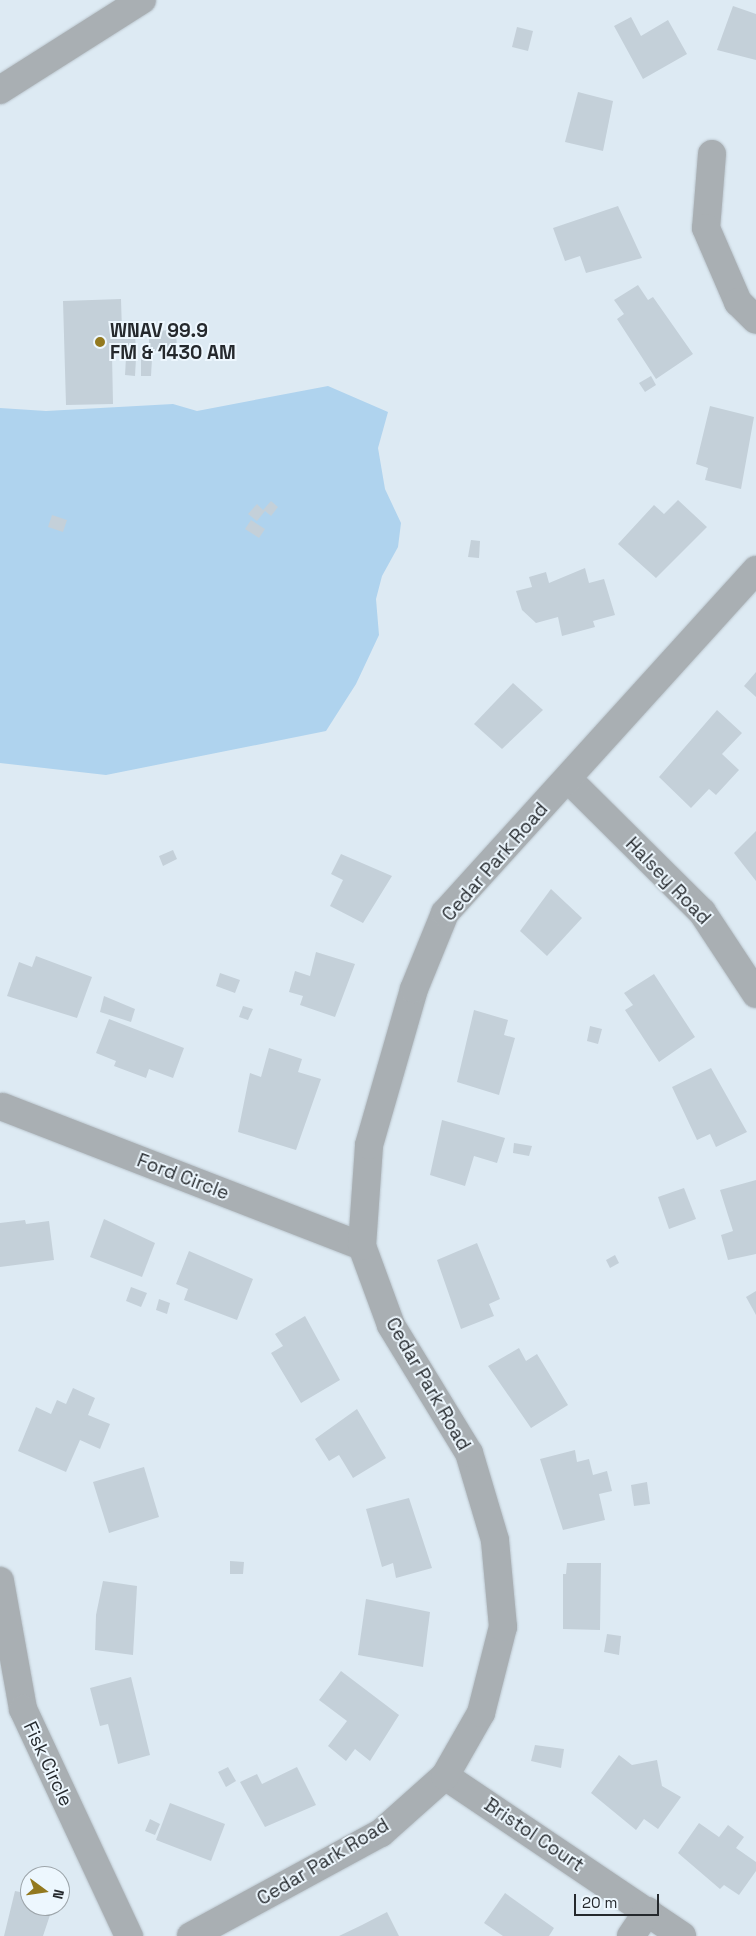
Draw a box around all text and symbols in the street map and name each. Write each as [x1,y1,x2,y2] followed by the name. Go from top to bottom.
[110,320,236,364] place label: WNAV 99.9 FM & 1430 AM
[94,336,106,348] marker: WNAV 99.9 FM & 1430 AM
[437,798,553,926] street label: Cedar Park Road
[621,833,715,929] street label: Halsey Road
[134,1149,232,1205] street label: Ford Circle
[381,1313,475,1455] street label: Cedar Park Road
[18,1718,78,1810] street label: Fisk Circle
[480,1793,588,1877] street label: Bristol Court
[253,1814,393,1910] street label: Cedar Park Road
[20,1866,70,1916] north arrow
[576,1884,661,1916] scale bar
[49,1888,68,1901] text: N
[582,1893,617,1912] text: 20 m

